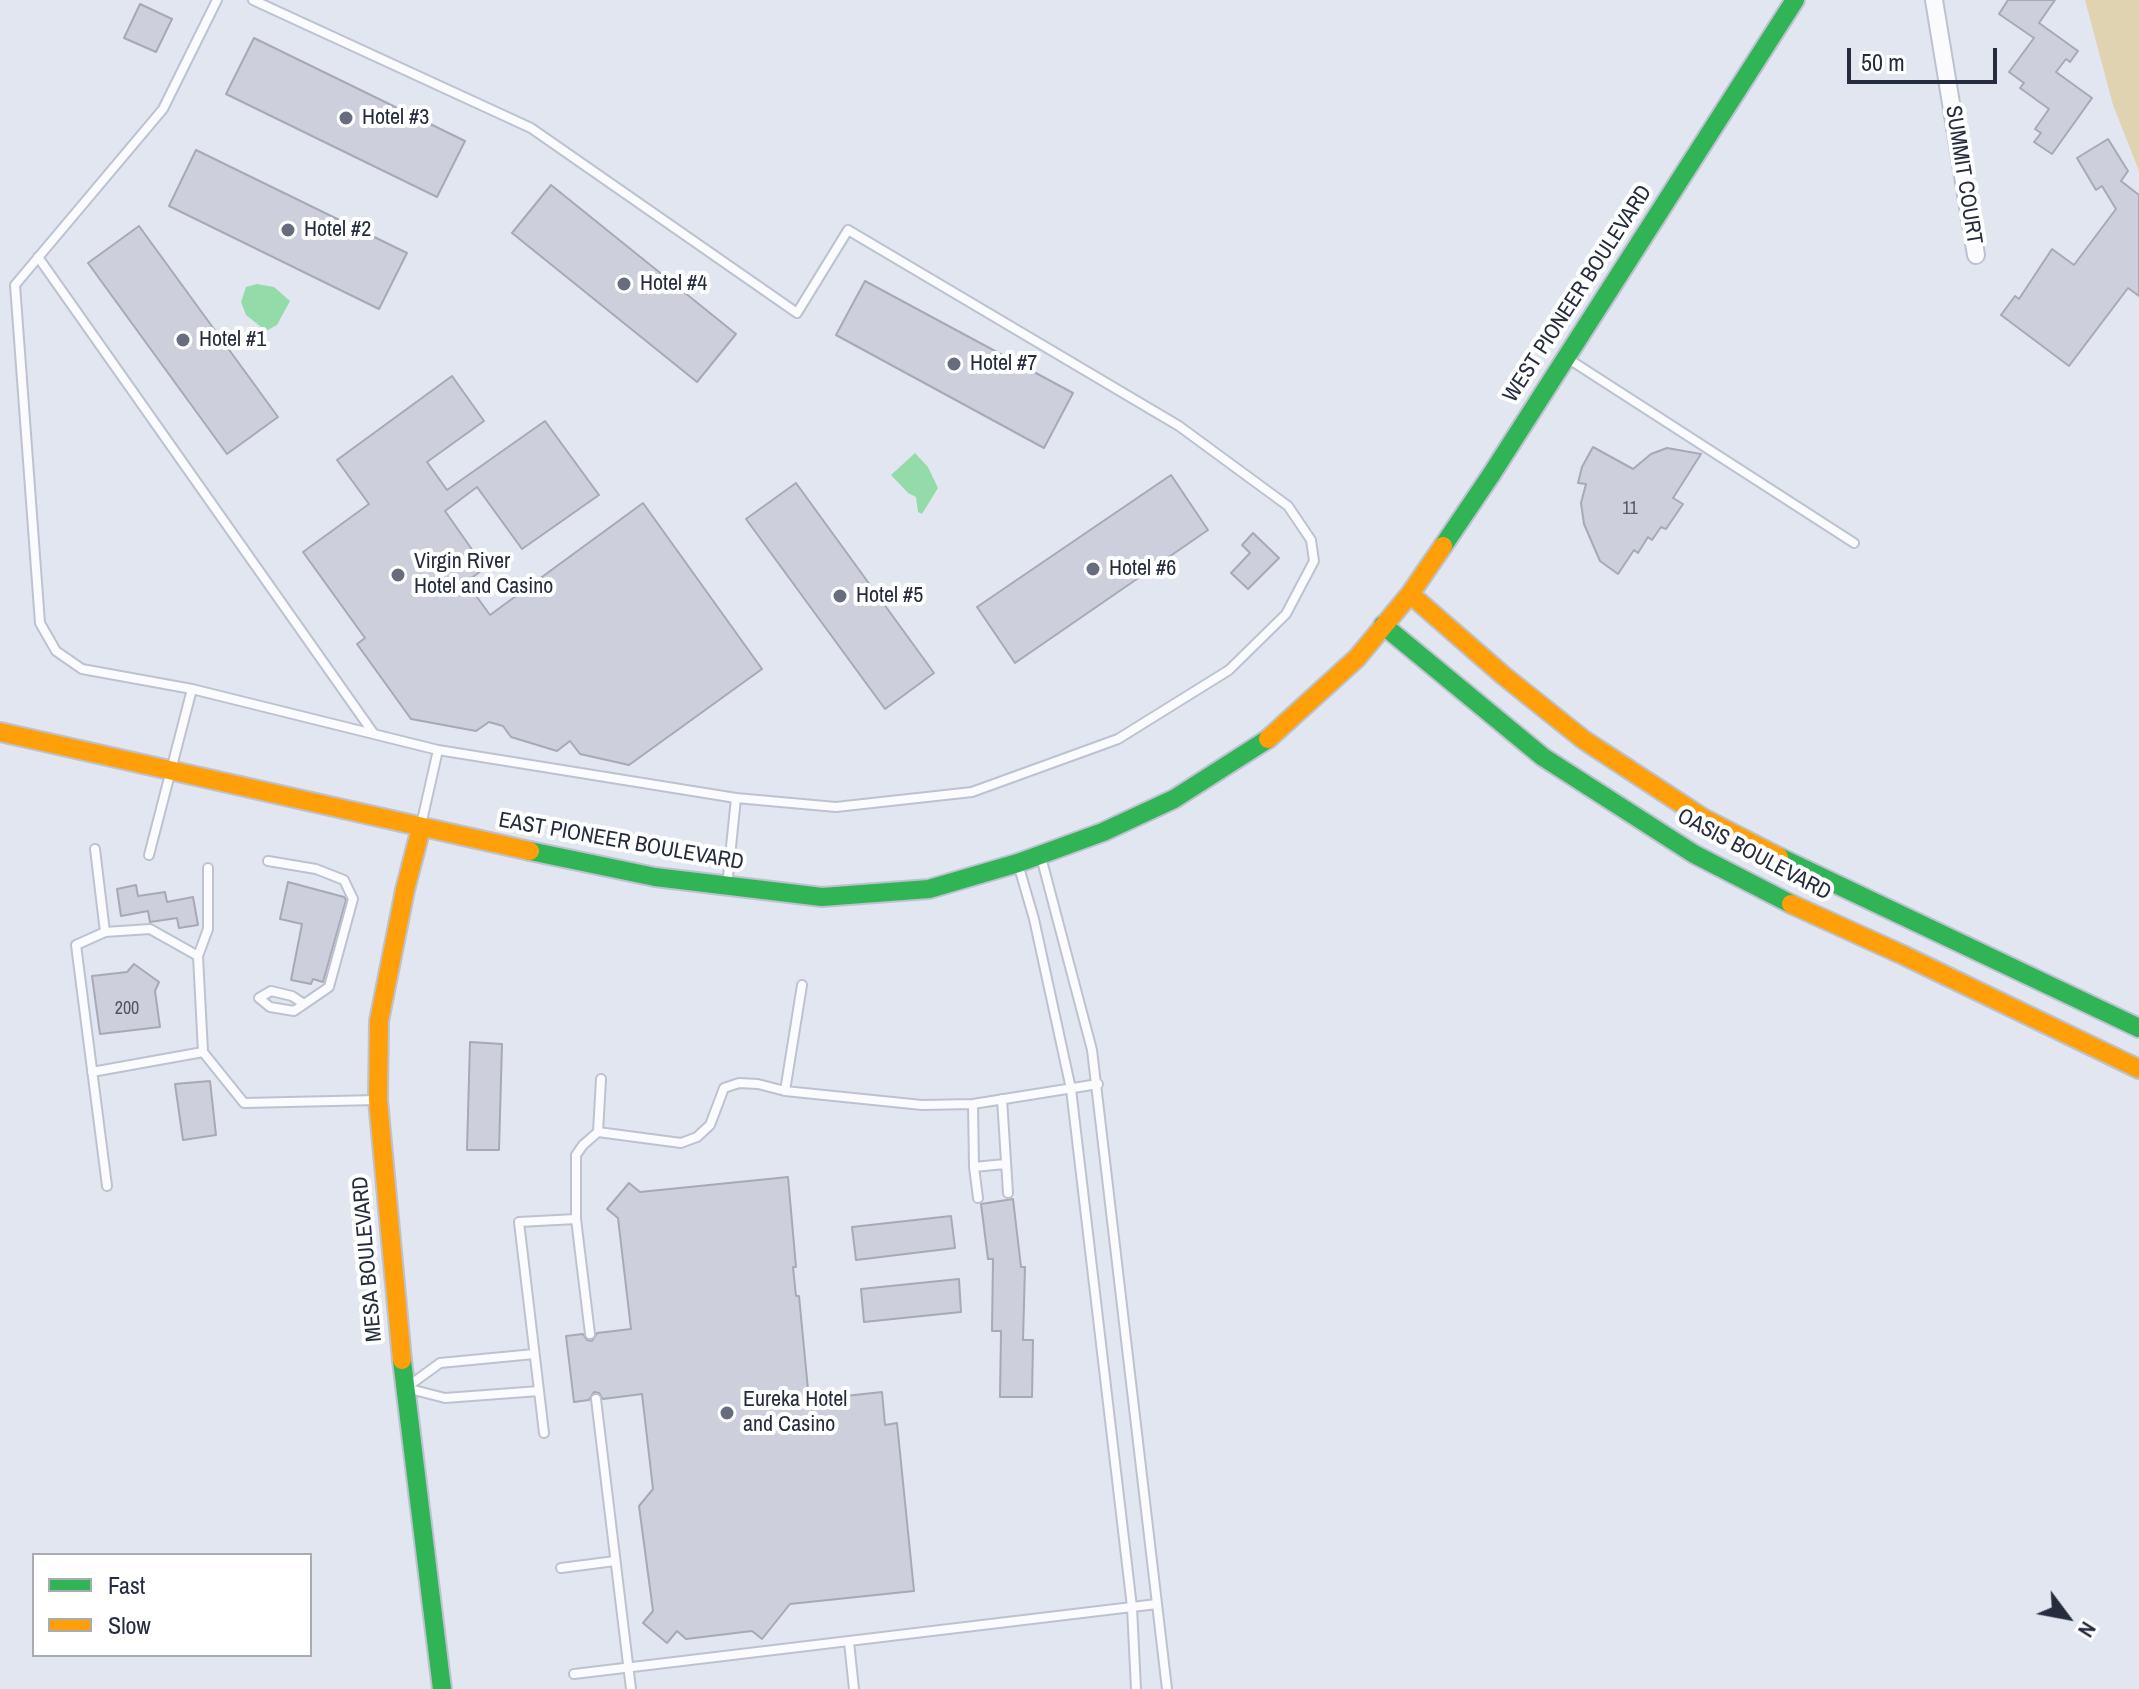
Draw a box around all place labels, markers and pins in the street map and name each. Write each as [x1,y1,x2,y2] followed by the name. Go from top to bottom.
[362,105,429,131] place label: Hotel #3
[337,109,355,127] marker: Hotel #3
[304,217,371,243] place label: Hotel #2
[279,221,297,239] marker: Hotel #2
[640,271,707,297] place label: Hotel #4
[615,275,633,293] marker: Hotel #4
[199,327,266,353] place label: Hotel #1
[174,331,192,349] marker: Hotel #1
[970,351,1037,377] place label: Hotel #7
[945,355,963,373] marker: Hotel #7
[414,549,553,600] place label: Virgin River Hotel and Casino
[1109,556,1176,582] place label: Hotel #6
[1084,560,1102,578] marker: Hotel #6
[389,566,407,584] marker: Virgin River Hotel and Casino
[856,583,923,609] place label: Hotel #5
[831,587,849,605] marker: Hotel #5
[743,1387,847,1438] place label: Eureka Hotel and Casino
[718,1404,736,1422] marker: Eureka Hotel and Casino

